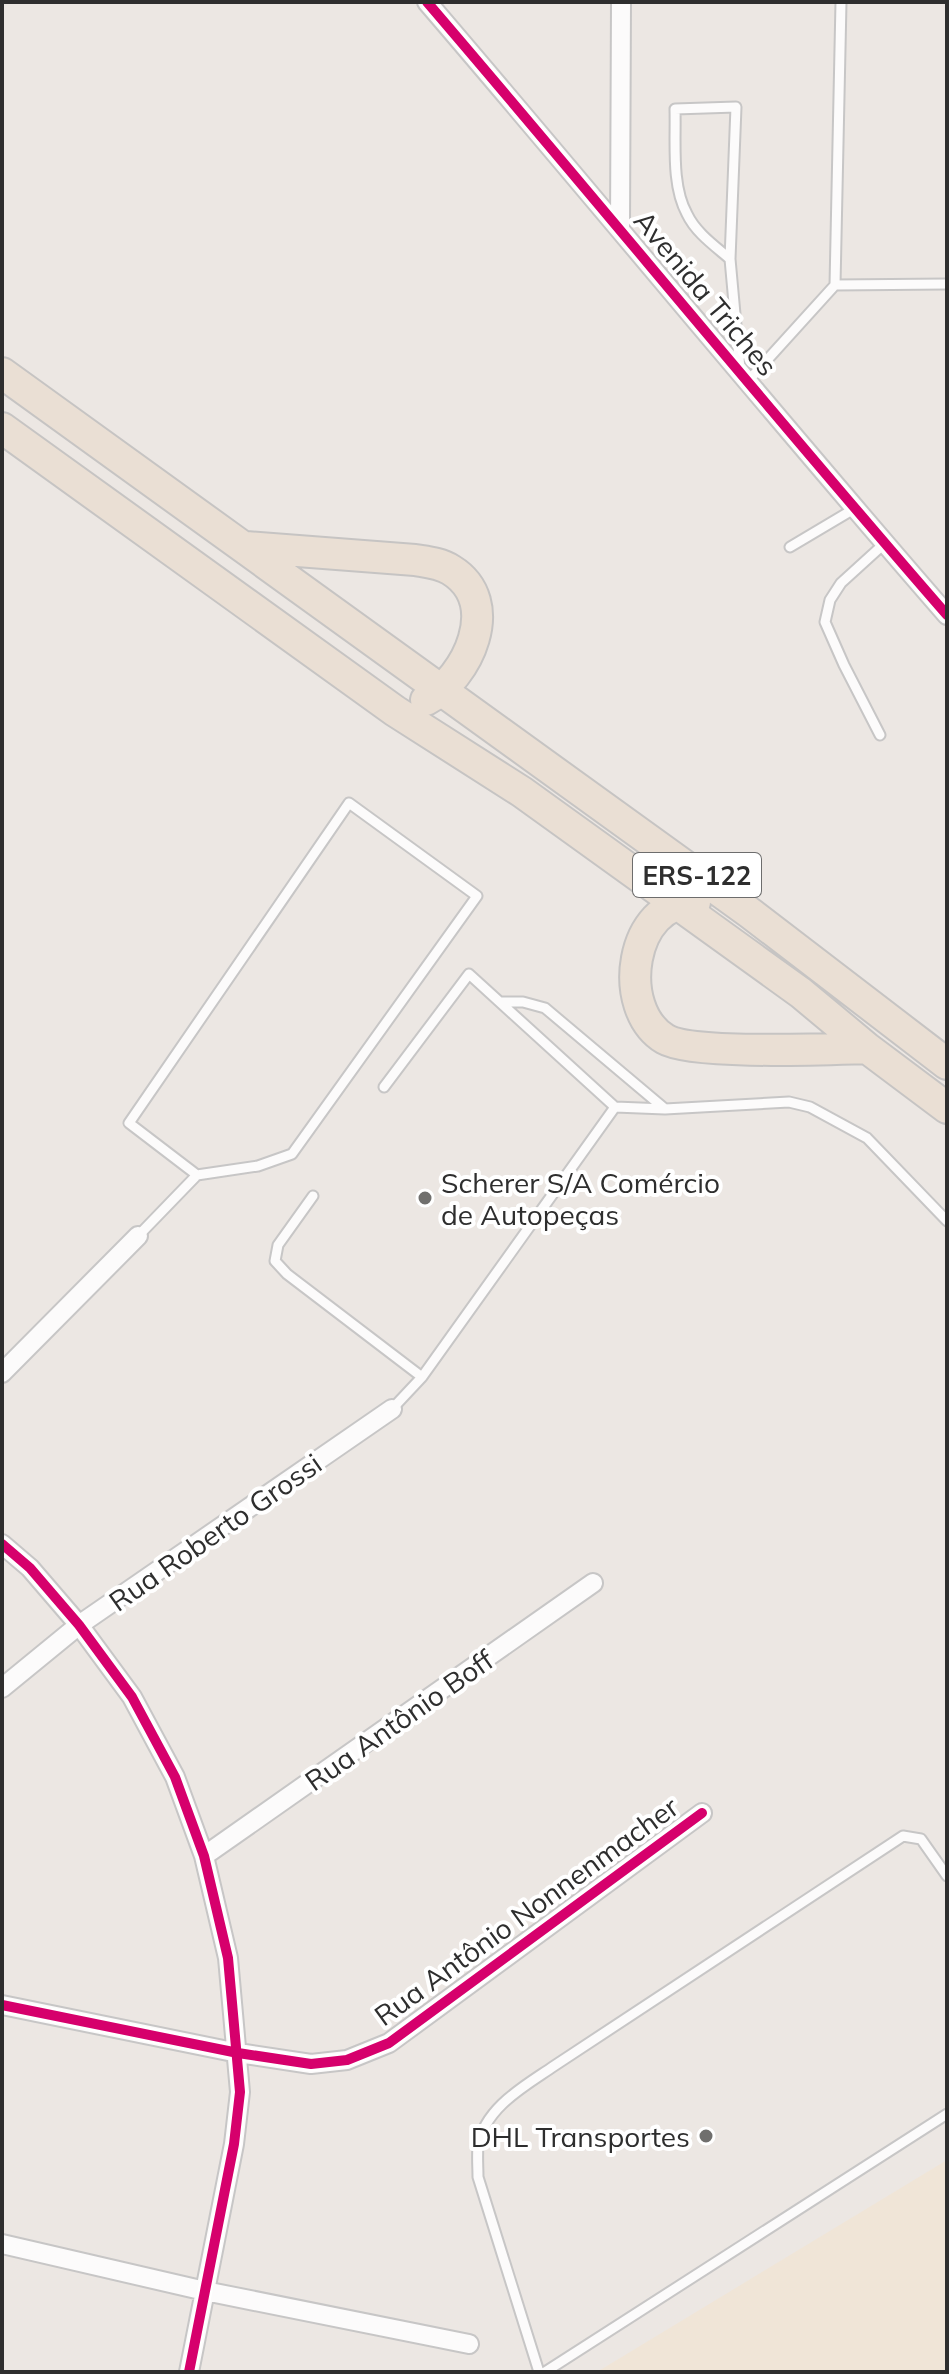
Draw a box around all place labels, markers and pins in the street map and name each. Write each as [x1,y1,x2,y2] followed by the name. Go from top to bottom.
[441,1165,720,1232] place label: Scherer S/A Comércio de Autopeças
[416,1189,434,1207] marker: Scherer S/A Comércio de Autopeças
[471,2119,690,2154] place label: DHL Transportes
[697,2127,715,2145] marker: DHL Transportes

